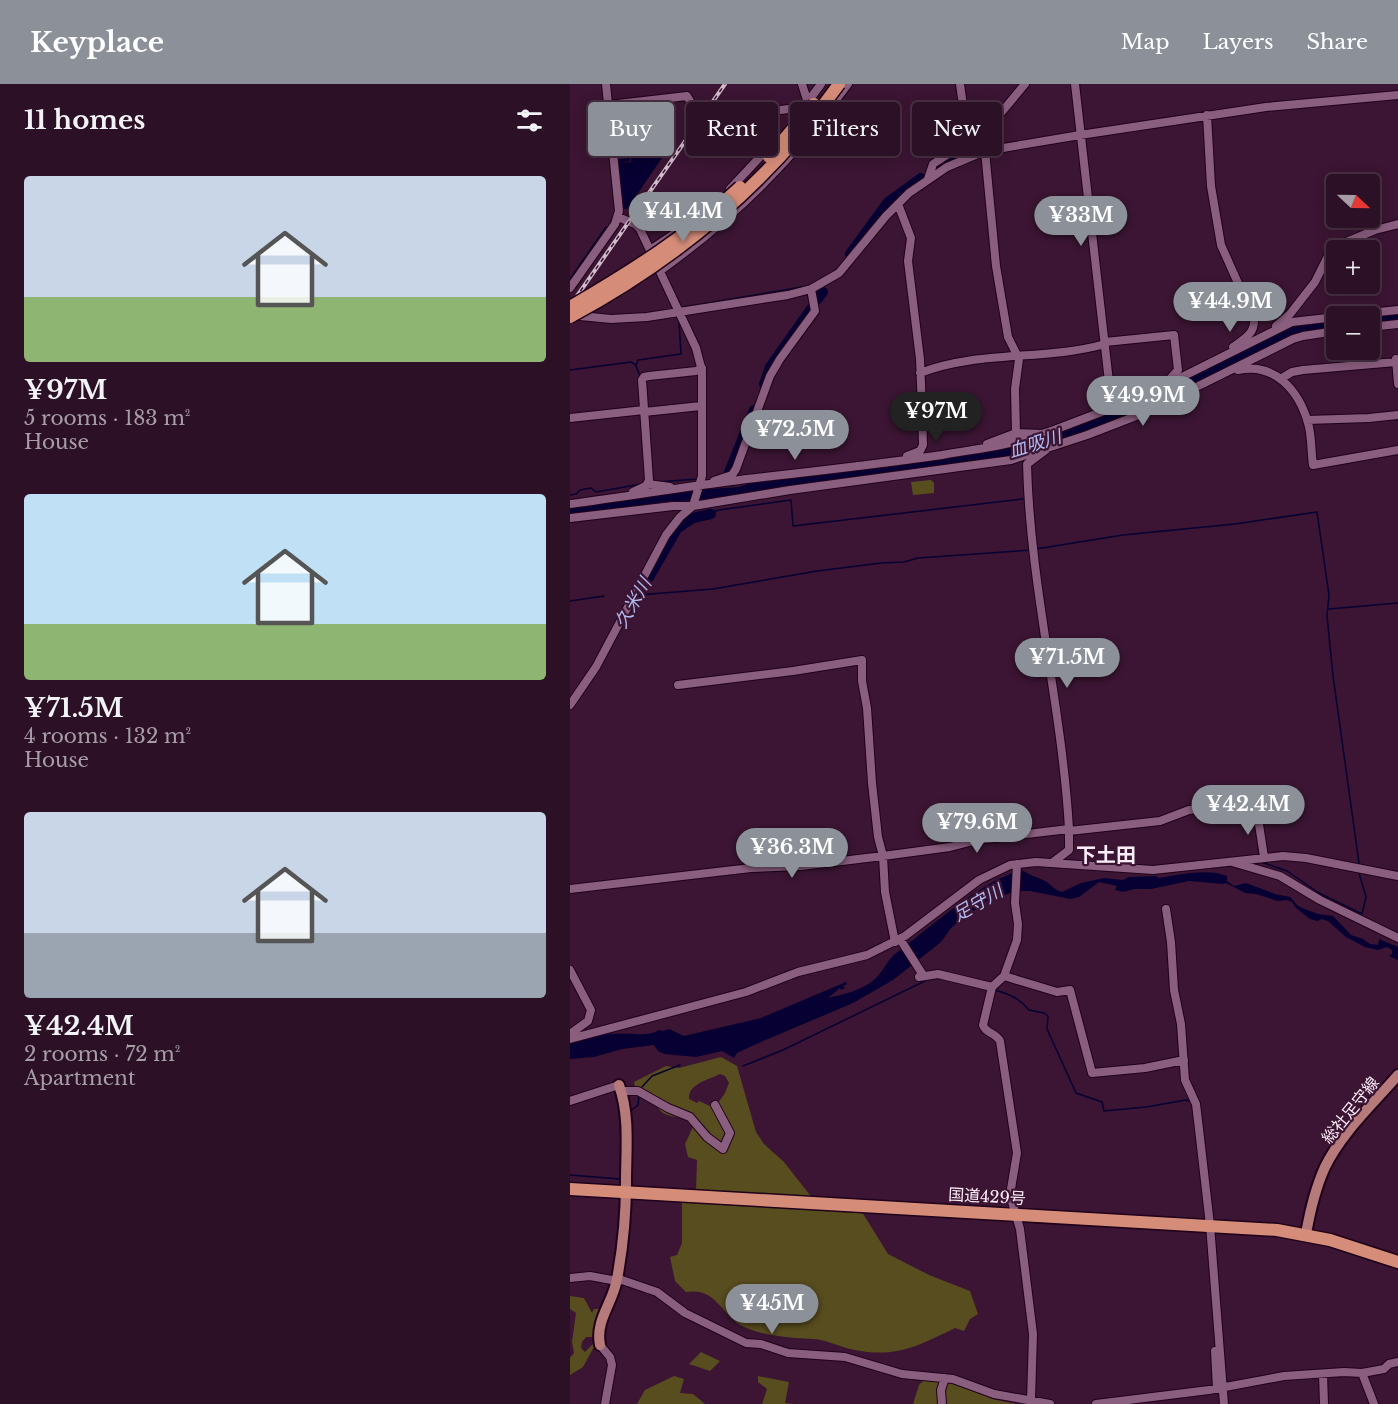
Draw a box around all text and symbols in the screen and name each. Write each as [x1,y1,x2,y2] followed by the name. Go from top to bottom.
[30,25,164,60] text: Keyplace
[1121,29,1170,55] text: Map
[1203,29,1274,55] text: Layers
[1307,29,1368,55] text: Share
[588,102,674,156] chip: Buy
[686,102,778,156] chip: Rent
[790,102,900,156] chip: Filters
[912,102,1002,156] chip: New
[24,104,145,136] text: 11 homes
[513,104,546,137] icon: filters
[1326,174,1380,228] north arrow
[1326,174,1380,360] map controls
[634,192,732,243] pin: ¥41.4M
[1045,196,1117,247] pin: ¥33M
[643,199,723,223] text: ¥41.4M
[1048,203,1114,227] text: ¥33M
[231,215,339,323] icon: home
[1326,240,1380,294] button: +
[1181,282,1279,333] pin: ¥44.9M
[1187,289,1273,313] text: ¥44.9M
[1326,306,1380,360] button: −
[24,374,107,406] text: ¥97M
[1094,376,1192,427] pin: ¥49.9M
[1101,383,1185,407] text: ¥49.9M
[900,392,972,443] pin: ¥97M
[904,399,968,423] text: ¥97M
[24,406,191,430] text: 5 rooms · 183 m²
[746,410,844,461] pin: ¥72.5M
[755,417,835,441] text: ¥72.5M
[1006,425,1066,462] water label: 血吸川
[24,430,89,454] text: House
[231,533,339,641] icon: home
[610,572,657,632] water label: 久米川
[1018,638,1116,689] pin: ¥71.5M
[1029,645,1105,669] text: ¥71.5M
[24,692,123,724] text: ¥71.5M
[24,724,191,748] text: 4 rooms · 132 m²
[24,748,89,772] text: House
[1199,785,1297,836] pin: ¥42.4M
[1206,792,1290,816] text: ¥42.4M
[928,803,1026,854] pin: ¥79.6M
[936,810,1018,834] text: ¥79.6M
[743,828,841,879] pin: ¥36.3M
[750,835,834,859] text: ¥36.3M
[1076,843,1136,867] district label: 下土田
[231,851,339,959] icon: home
[949,879,1009,926] water label: 足守川
[24,1010,134,1042] text: ¥42.4M
[24,1042,181,1066] text: 2 rooms · 72 m²
[24,1066,135,1090] text: Apartment
[1317,1073,1383,1147] street label: 総社足守線
[948,1184,1026,1208] street label: 国道429号
[736,1284,808,1335] pin: ¥45M
[739,1291,805,1315] text: ¥45M

